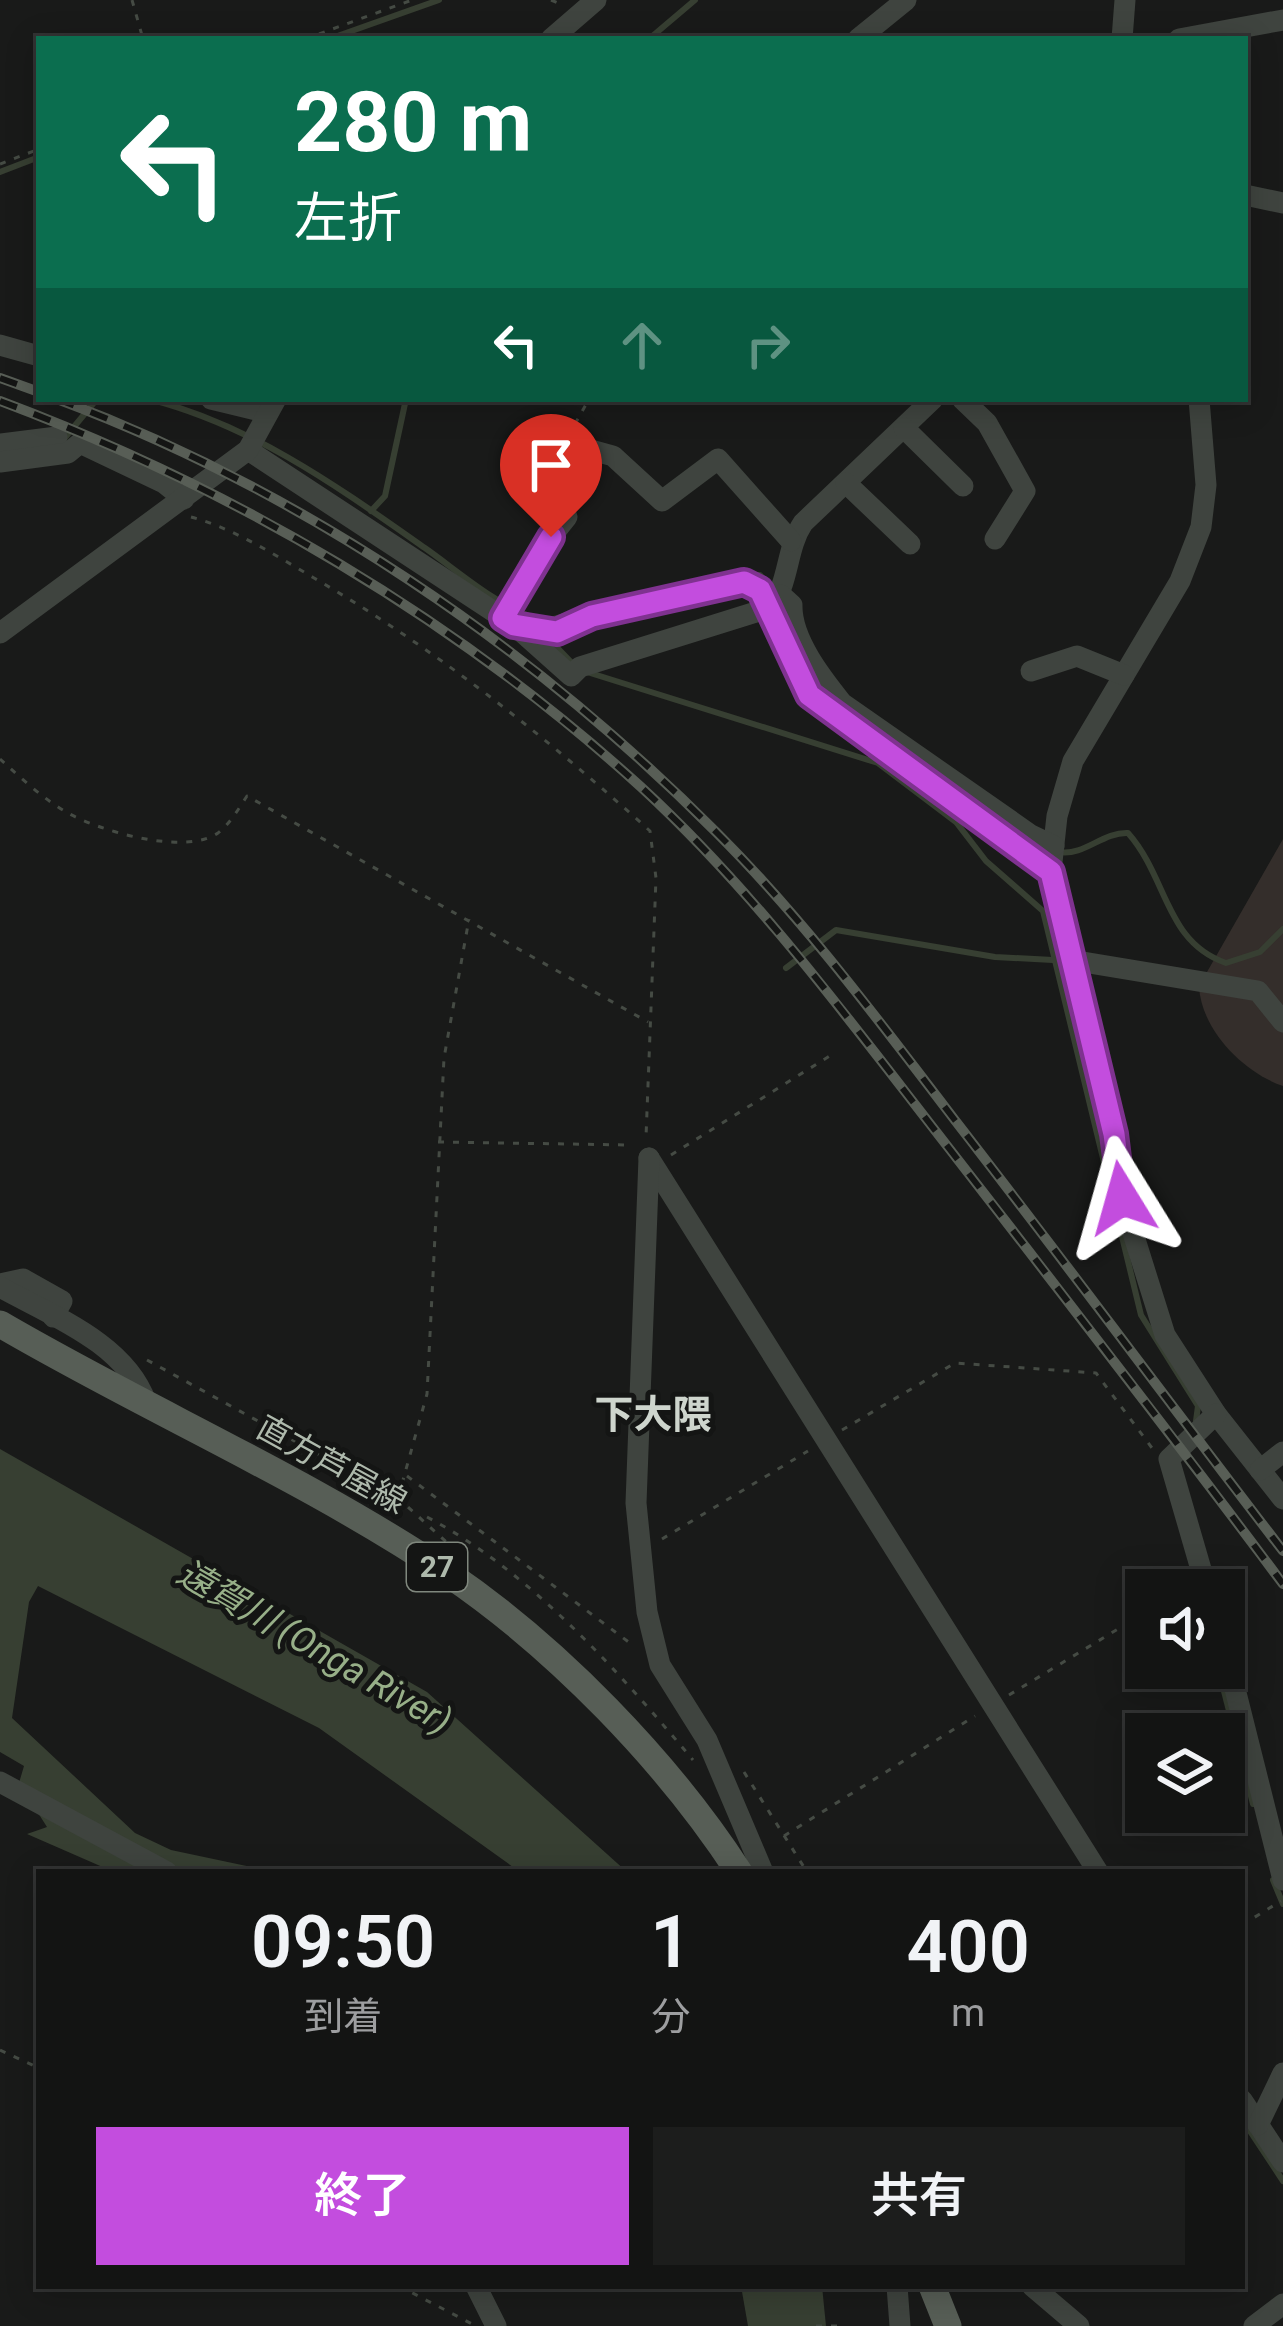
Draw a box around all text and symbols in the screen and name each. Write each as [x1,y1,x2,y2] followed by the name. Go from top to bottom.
[294,73,532,172] text: 280 m
[96,84,252,240] icon: left
[294,187,402,250] text: 左折
[483,312,549,378] icon: left
[609,312,675,378] icon: ahead
[735,312,801,378] icon: right
[500,414,602,537] pin
[518,432,584,498] icon: arrive
[1059,1135,1185,1261] position arrow
[594,1392,712,1438] district label: 下大隈
[250,1407,413,1521] street label: 直方芦屋線
[407,1543,467,1591] road number: 27
[170,1551,459,1742] water label: 遠賀川 (Onga River)
[1125,1569,1245,1833] map controls
[1125,1569,1245,1689] button: sound
[1125,1713,1245,1833] button: layers
[251,1900,435,1985] text: 09:50
[650,1900,691,1985] text: 1
[906,1905,1030,1990] text: 400
[951,1990,985,2036] text: m
[304,1994,382,2040] text: 到着
[651,1994,690,2040] text: 分
[96,2127,629,2265] button: 終了
[653,2127,1185,2265] button: 共有

